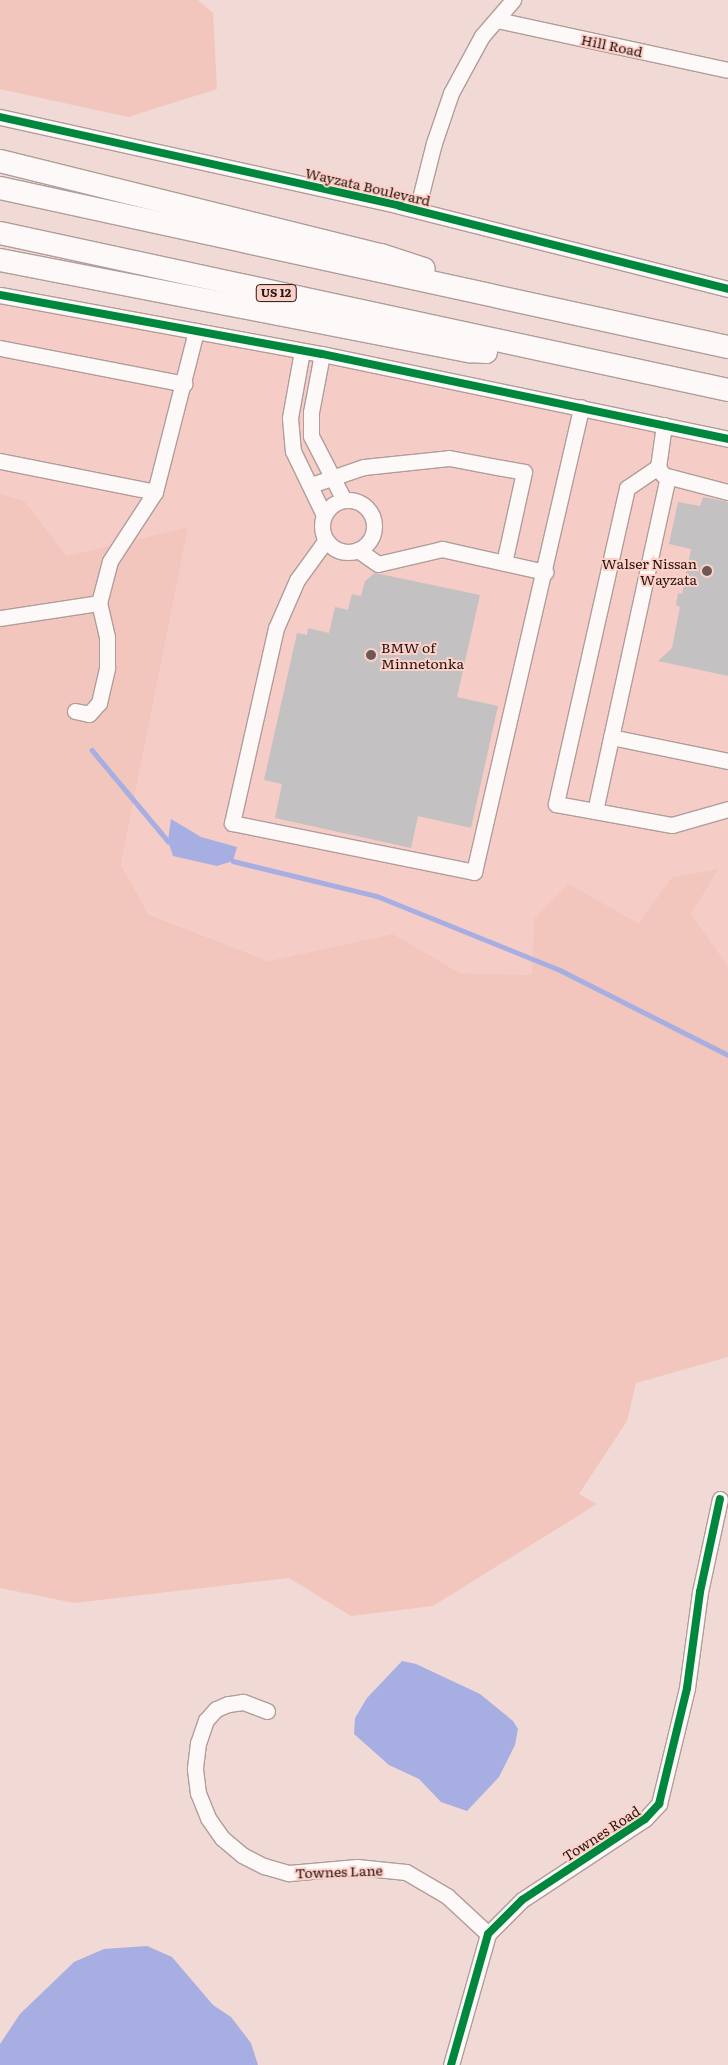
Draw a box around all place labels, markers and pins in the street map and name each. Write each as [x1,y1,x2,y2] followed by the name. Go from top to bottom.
[602,555,697,588] place label: Walser Nissan Wayzata
[701,565,713,577] marker: Walser Nissan Wayzata
[381,639,464,672] place label: BMW of Minnetonka
[365,649,377,661] marker: BMW of Minnetonka

